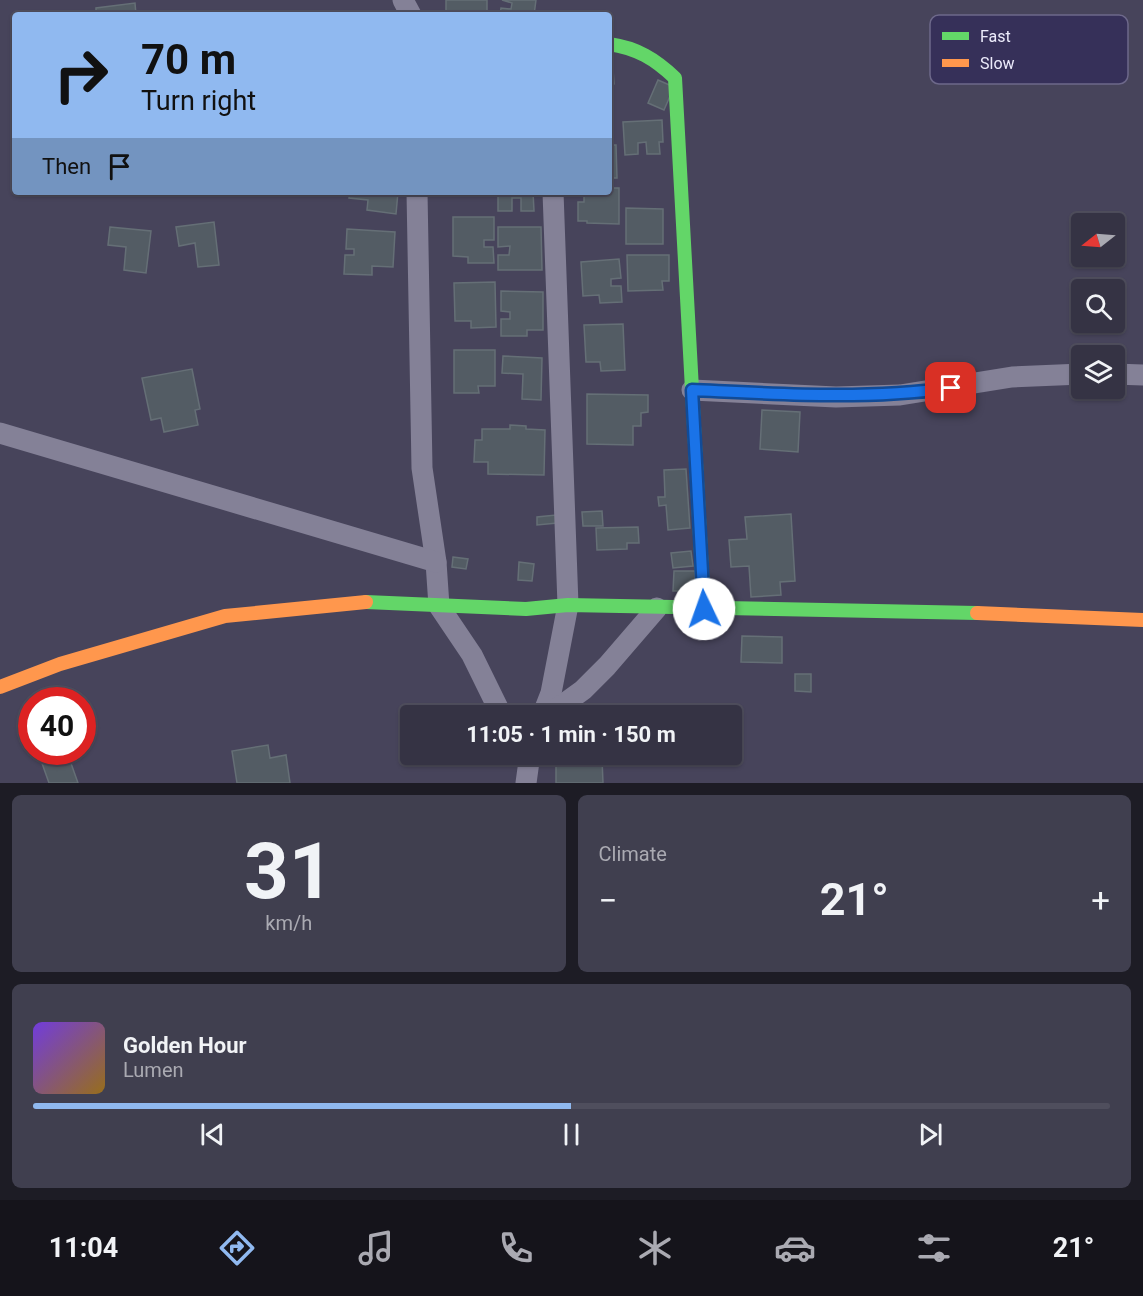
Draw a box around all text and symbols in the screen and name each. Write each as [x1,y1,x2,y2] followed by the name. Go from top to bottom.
[930,15,1128,84] legend
[980,27,1011,46] text: Fast
[141,35,236,84] text: 70 m
[42,36,120,114] icon: right
[980,54,1015,73] text: Slow
[141,85,256,117] text: Turn right
[103,150,136,183] icon: arrive
[42,154,91,179] text: Then
[1071,213,1125,267] north arrow
[1071,213,1125,399] map controls
[1071,279,1125,333] button: search
[1071,345,1125,399] button: layers
[925,362,976,413] pin
[934,371,967,404] icon: arrive
[672,577,736,641] position arrow
[18,687,96,765] speed limit sign: 40
[466,722,676,747] text: 11:05 · 1 min · 150 m
[244,826,334,917] text: 31
[599,842,667,866] text: Climate
[820,873,889,926] text: 21°
[599,881,617,920] text: −
[1091,881,1110,920] text: +
[265,911,312,935] text: km/h
[123,1033,247,1058] text: Golden Hour
[123,1058,184,1082] text: Lumen
[196,1118,229,1151] icon: previous
[555,1118,588,1151] icon: pause
[914,1118,947,1151] icon: next
[216,1227,258,1269] icon: directions
[355,1227,397,1269] icon: music
[495,1227,537,1269] icon: phone
[634,1227,676,1269] icon: climate
[774,1227,816,1269] icon: car
[913,1227,955,1269] icon: filters
[49,1232,118,1264] text: 11:04
[1053,1232,1094,1264] text: 21°

